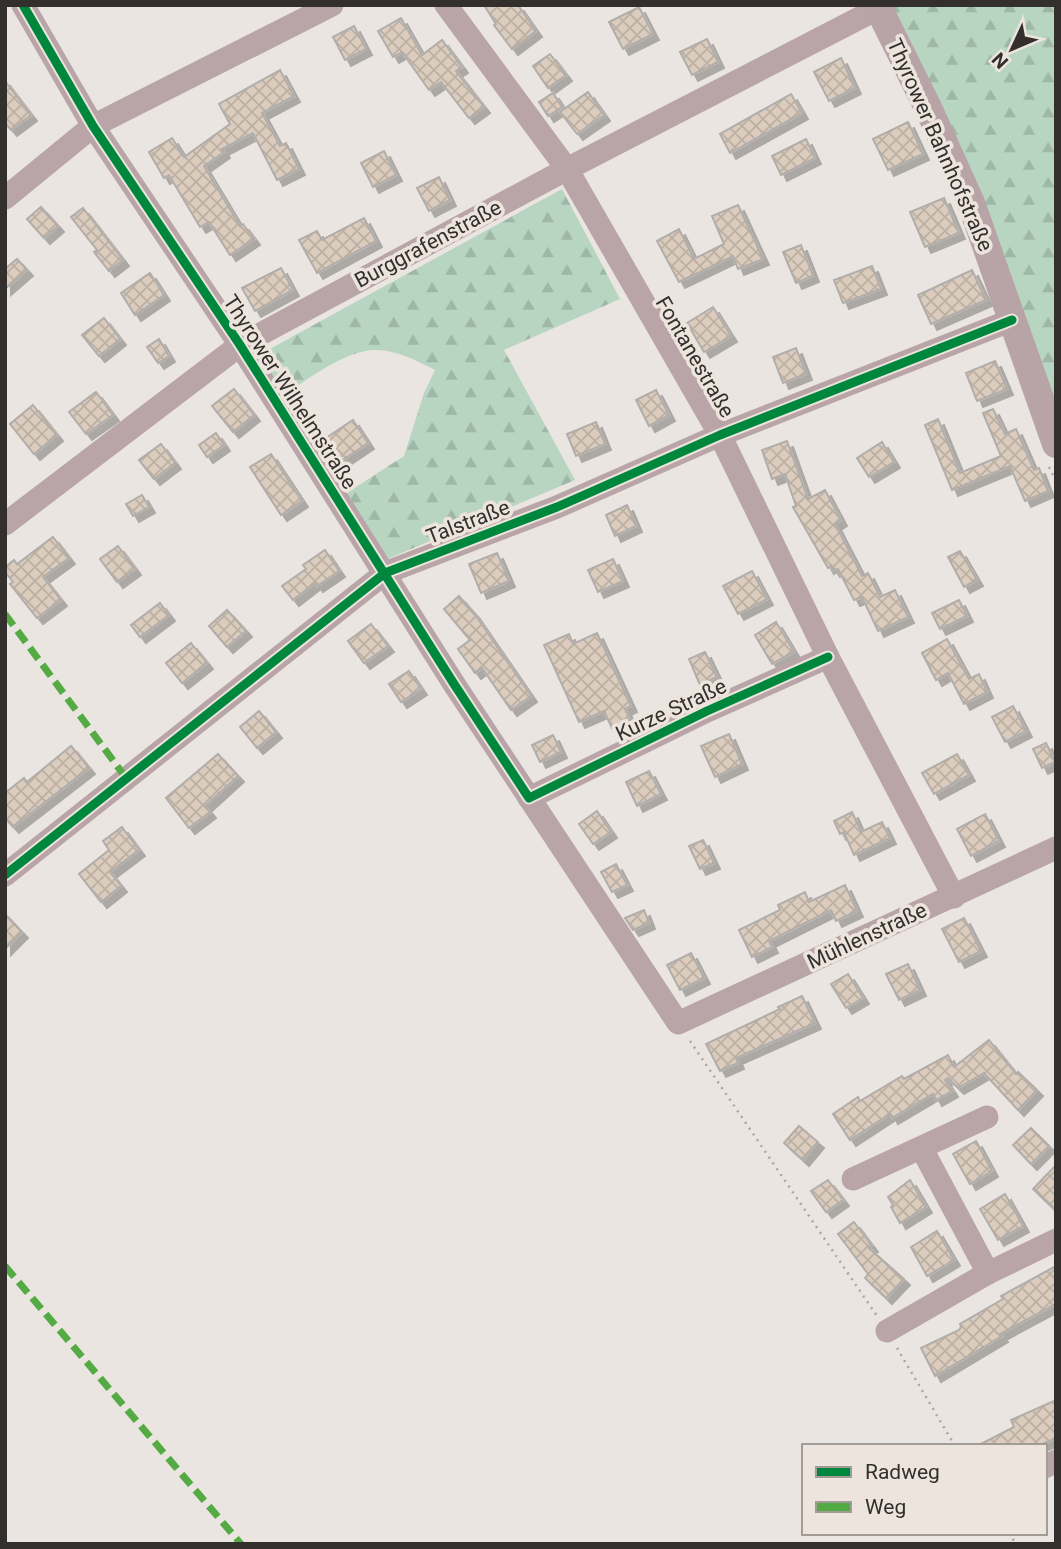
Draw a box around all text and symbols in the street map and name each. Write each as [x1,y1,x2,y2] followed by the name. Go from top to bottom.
[977,14,1047,84] north arrow
[882,35,998,255] street label: Thyrower Bahnhofstraße
[987,48,1013,73] text: N
[351,195,505,293] street label: Burggrafenstraße
[218,290,362,494] street label: Thyrower Wilhelmstraße
[651,292,739,422] street label: Fontanestraße
[423,495,513,549] street label: Talstraße
[612,674,730,746] street label: Kurze Straße
[804,898,930,974] street label: Mühlenstraße
[802,1444,1047,1535] legend
[865,1460,940,1484] text: Radweg
[865,1495,906,1519] text: Weg

